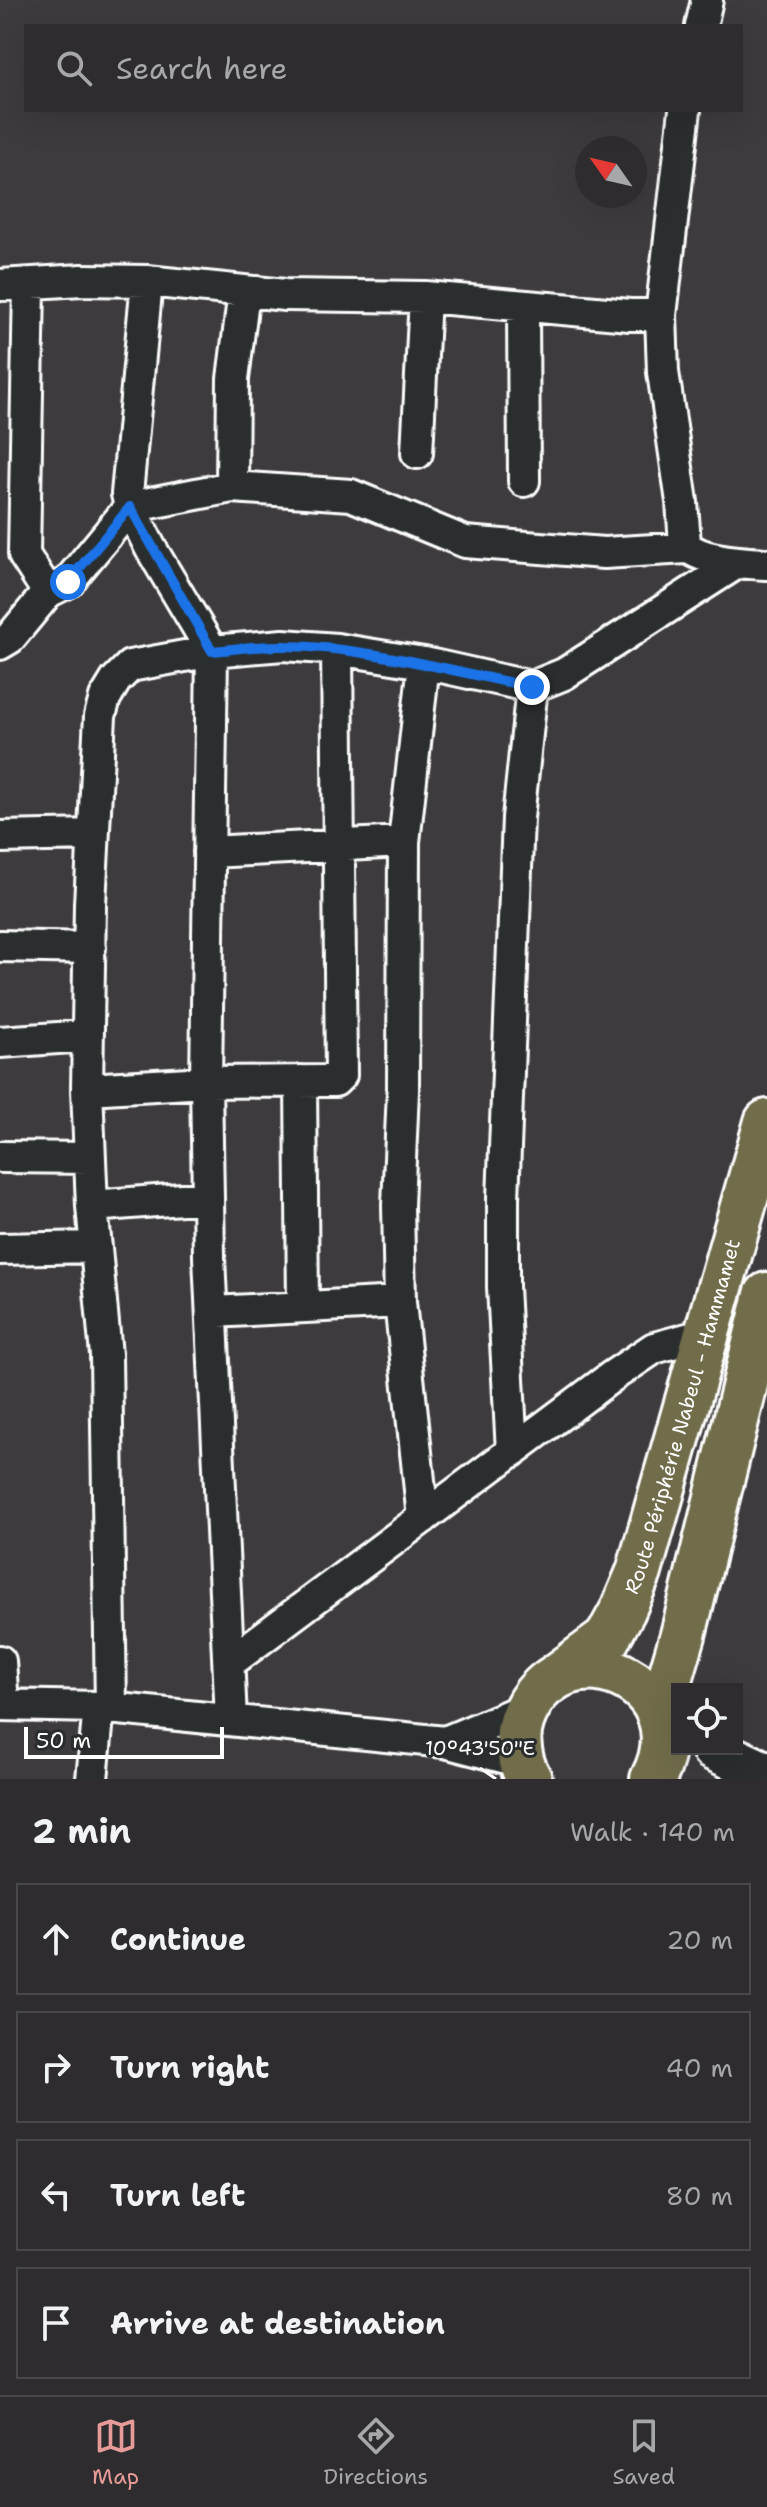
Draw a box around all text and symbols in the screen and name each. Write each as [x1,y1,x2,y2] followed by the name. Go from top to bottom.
[24,24,743,112] search box
[52,46,96,90] icon: search
[116,48,287,89] text: Search here
[575,136,647,208] north arrow
[50,564,86,600] route start
[514,669,550,705] route end
[618,1236,746,1598] street label: Route Périphérie Nabeul - Hammamet
[671,1683,743,1755] map controls
[671,1683,743,1755] button: locate
[24,1723,224,1759] scale bar
[36,1726,91,1755] text: 50 m
[425,1735,535,1761] text: 10°43'50"E
[32,1808,131,1854] text: 2 min
[570,1814,735,1849] text: Walk · 140 m
[34,1917,78,1961] icon: ahead
[110,1919,246,1960] text: Continue
[666,1922,733,1957] text: 20 m
[34,2045,78,2089] icon: right
[110,2047,269,2088] text: Turn right
[666,2050,733,2085] text: 40 m
[34,2173,78,2217] icon: left
[110,2175,245,2216] text: Turn left
[666,2178,733,2213] text: 80 m
[34,2301,78,2345] icon: arrive
[110,2303,445,2344] text: Arrive at destination
[92,2414,139,2491] tab: Map
[323,2414,428,2491] tab: Directions
[612,2414,675,2491] tab: Saved

